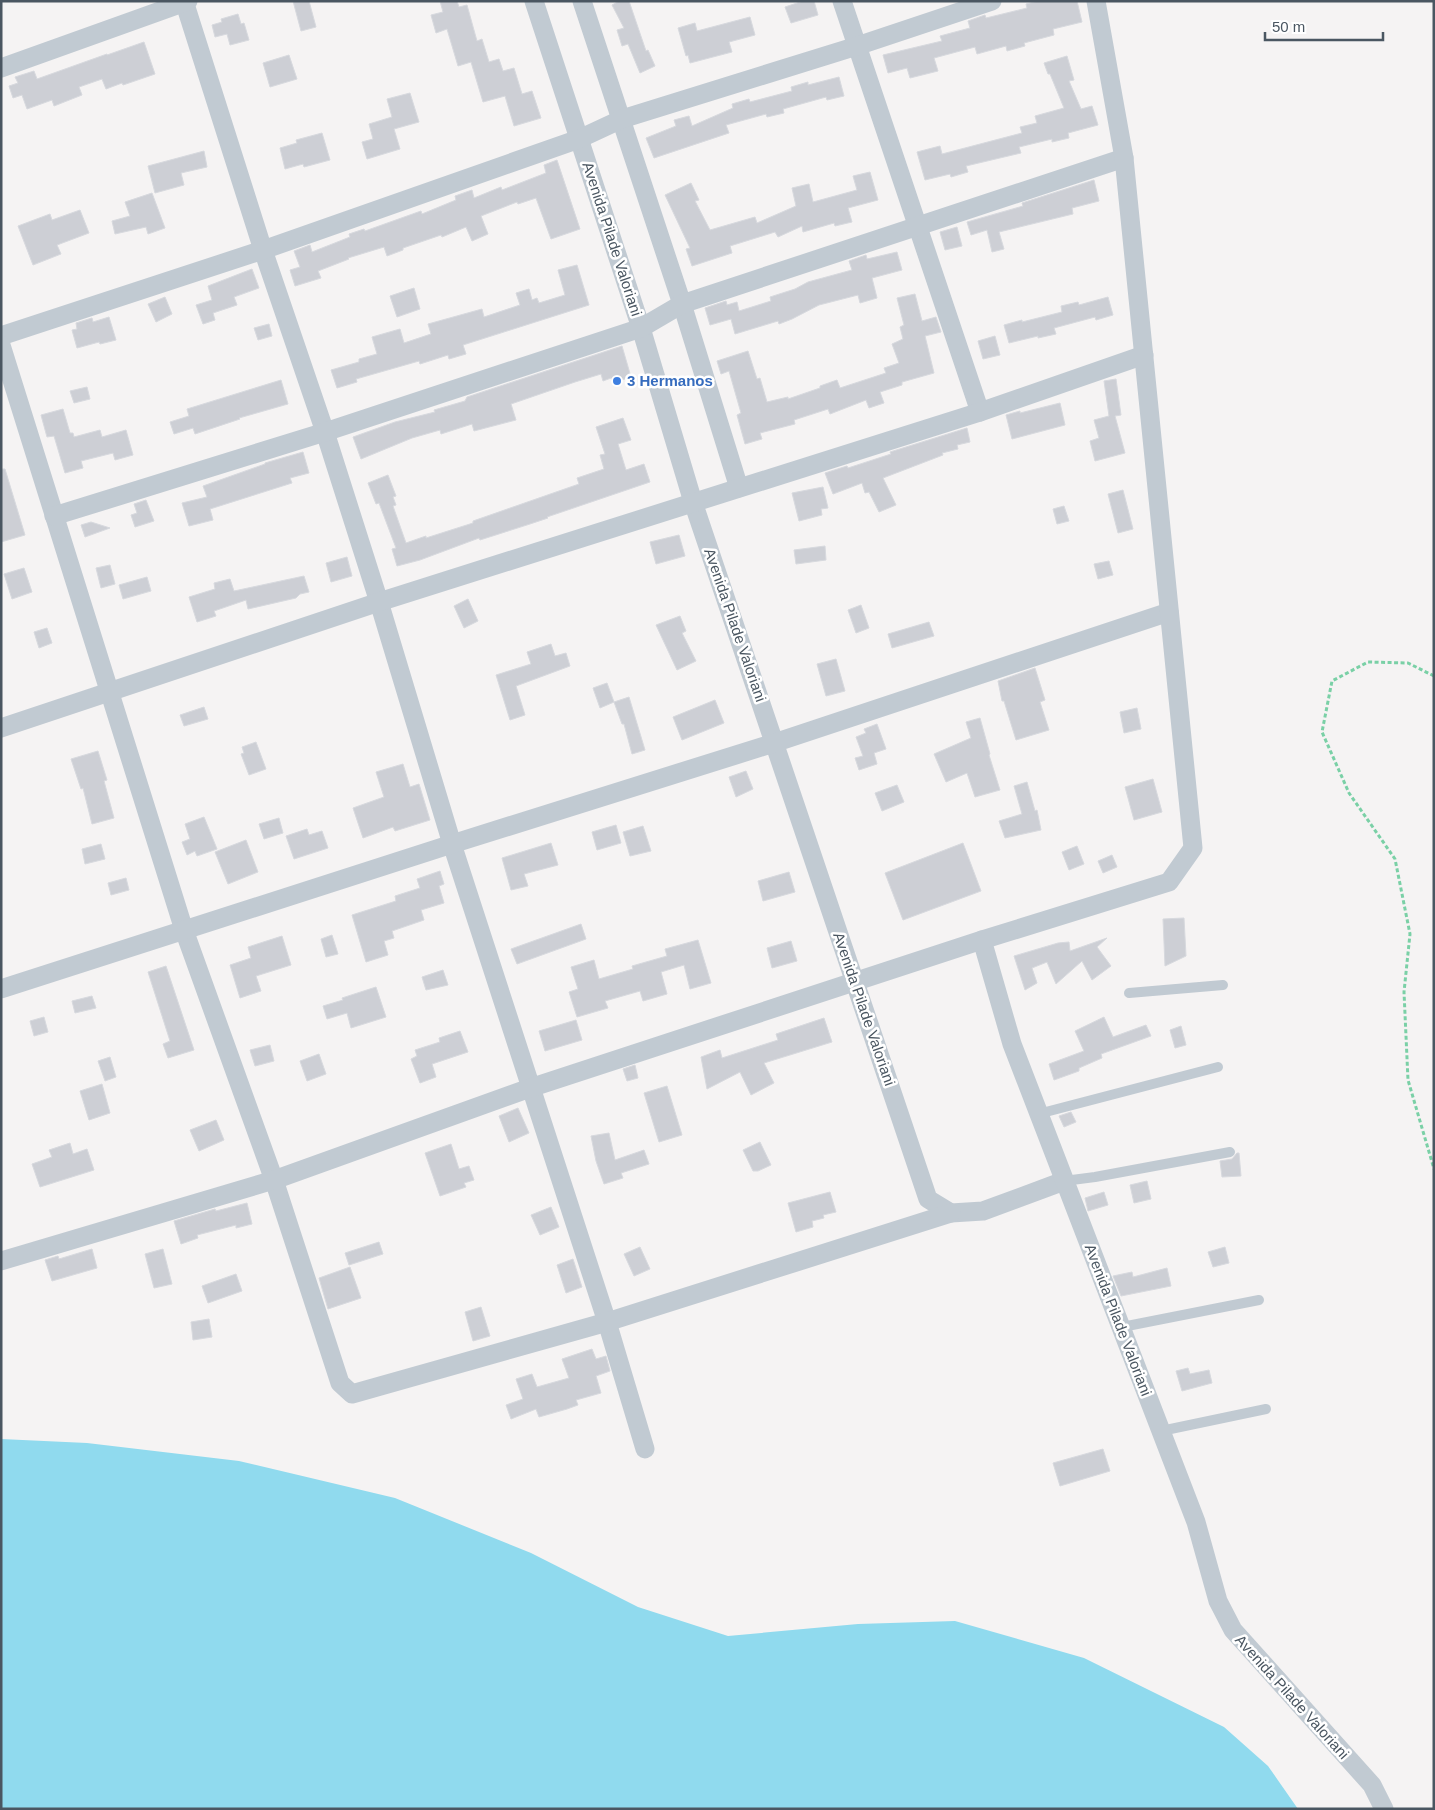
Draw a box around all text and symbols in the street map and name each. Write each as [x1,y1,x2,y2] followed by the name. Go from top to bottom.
[1265,10,1382,42] scale bar
[1272,18,1305,35] text: 50 m
[579,160,645,318] street label: Avenida Pilade Valoriani
[627,372,713,389] place label: 3 Hermanos
[611,375,623,387] marker: 3 Hermanos
[701,546,770,704] street label: Avenida Pilade Valoriani
[830,930,899,1088] street label: Avenida Pilade Valoriani
[1082,1242,1155,1398] street label: Avenida Pilade Valoriani
[1232,1631,1353,1762] street label: Avenida Pilade Valoriani

